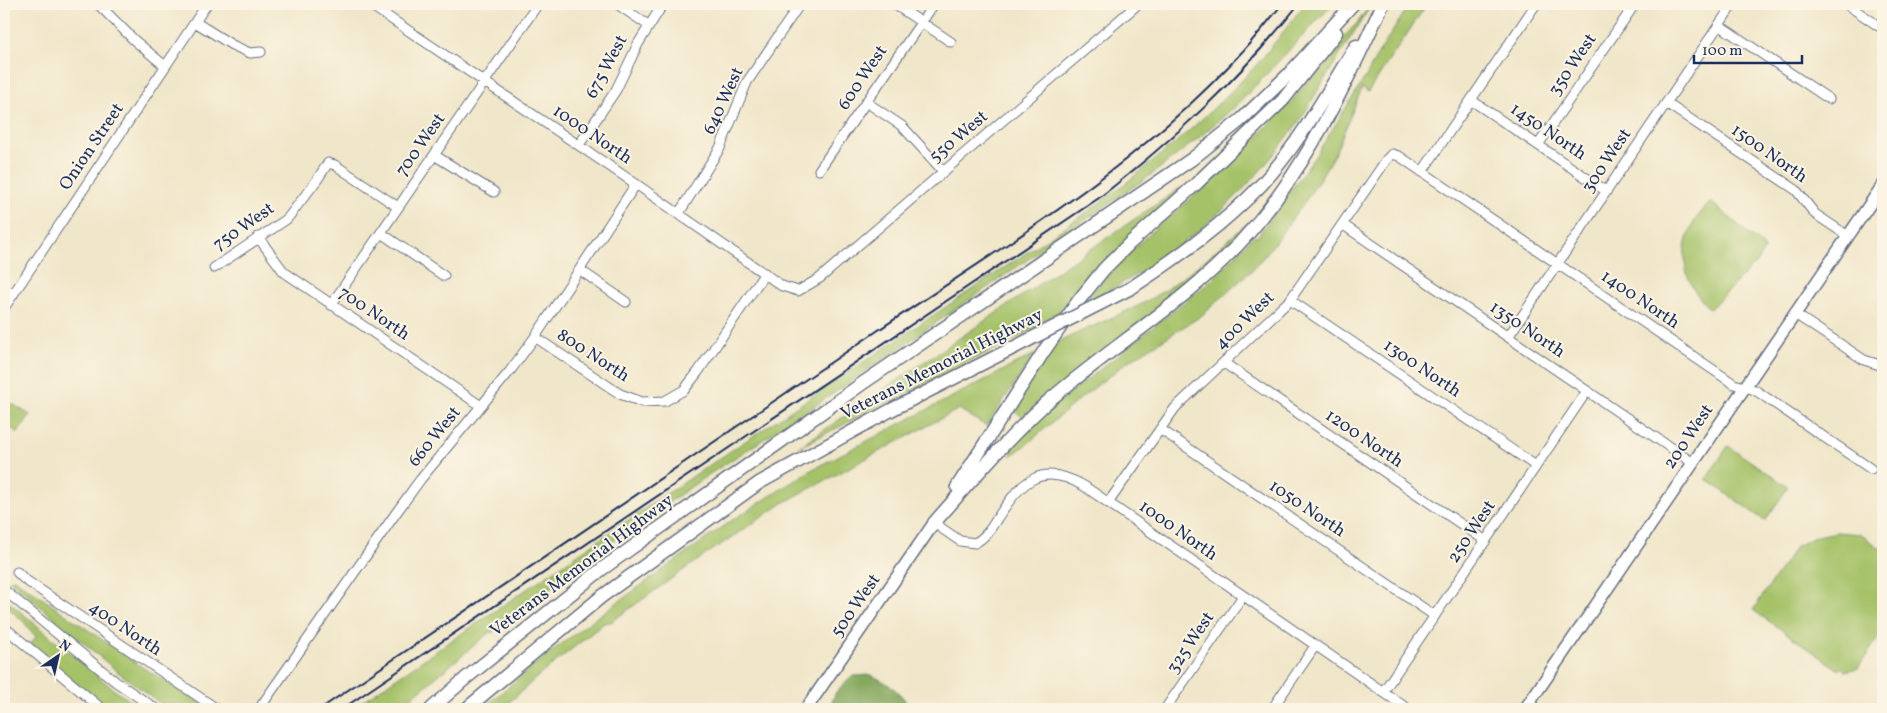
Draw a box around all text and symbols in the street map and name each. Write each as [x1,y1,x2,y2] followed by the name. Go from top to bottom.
[1543,29,1603,101] street label: 350 West
[580,31,634,103] street label: 675 West
[1694,32,1802,64] scale bar
[832,41,894,115] street label: 600 West
[1702,41,1742,62] text: 100 m
[697,63,751,139] street label: 640 West
[1505,97,1591,167] street label: 1450 North
[54,98,130,196] street label: Onion Street
[547,99,637,171] street label: 1000 North
[924,105,994,169] street label: 550 West
[390,108,452,182] street label: 700 West
[1726,118,1813,190] street label: 1500 North
[1576,124,1638,198] street label: 300 West
[208,197,280,257] street label: 750 West
[1595,264,1685,336] street label: 1400 North
[333,281,415,347] street label: 700 North
[1209,286,1281,356] street label: 400 West
[1484,295,1570,365] street label: 1350 North
[837,303,1048,427] street label: Veterans Memorial Highway
[552,323,635,389] street label: 800 North
[1378,334,1466,404] street label: 1300 North
[1658,399,1720,475] street label: 200 West
[403,401,467,473] street label: 660 West
[1320,404,1408,475] street label: 1200 North
[1264,474,1351,544] street label: 1050 North
[485,488,679,643] street label: Veterans Memorial Highway
[1133,495,1223,568] street label: 1000 North
[1442,496,1502,568] street label: 250 West
[825,569,887,643] street label: 500 West
[83,595,167,663] street label: 400 North
[1161,607,1221,679] street label: 325 West
[32,630,82,680] north arrow
[55,636,74,657] text: N

